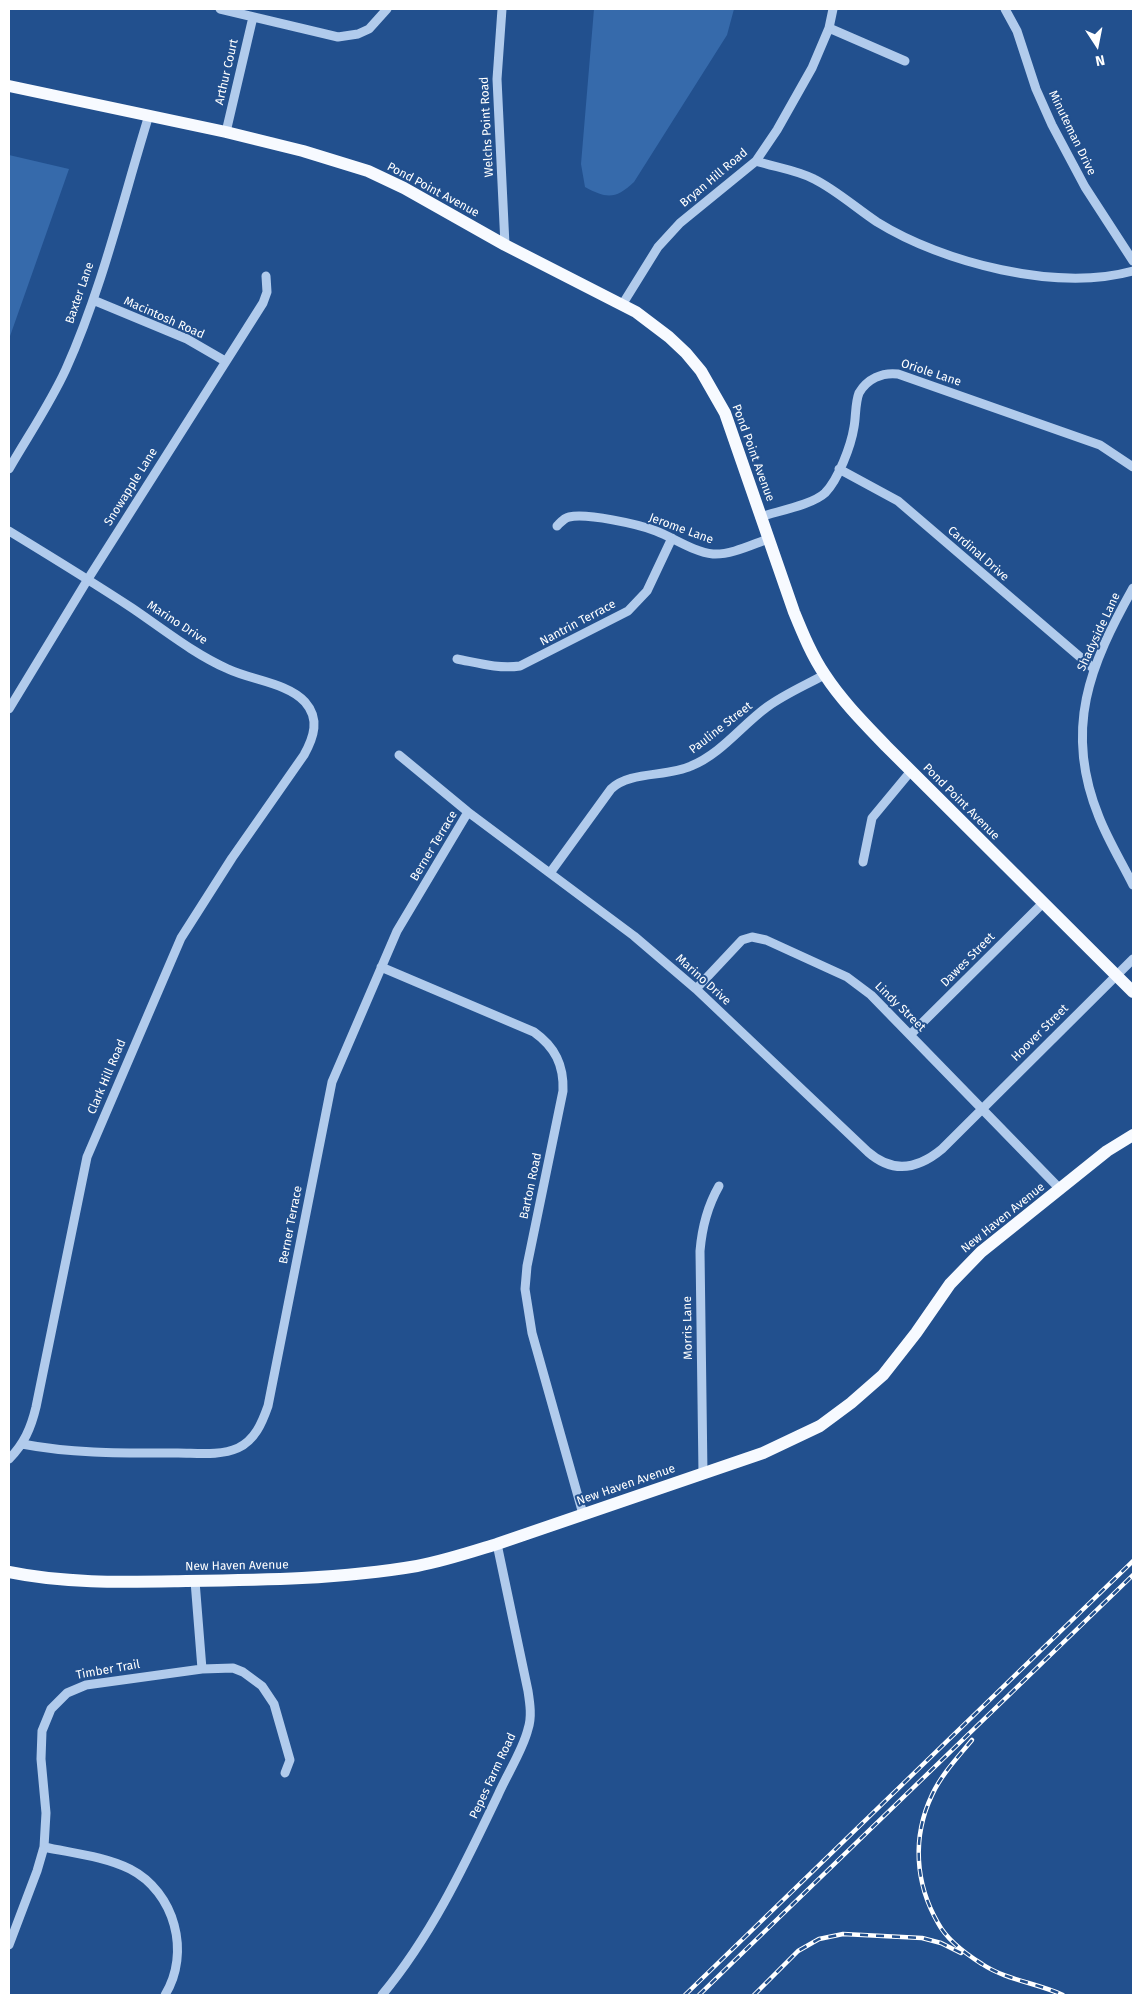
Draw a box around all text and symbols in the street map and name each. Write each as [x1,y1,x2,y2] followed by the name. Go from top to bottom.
[1072,20,1122,70] north arrow
[212,38,242,106] street label: Arthur Court
[1094,51,1106,69] text: N
[477,76,497,178] street label: Welchs Point Road
[1045,88,1099,178] street label: Minuteman Drive
[677,146,751,210] street label: Bryan Hill Road
[384,160,482,220] street label: Pond Point Avenue
[63,260,97,326] street label: Baxter Lane
[121,294,207,342] street label: Macintosh Road
[899,357,963,389] street label: Oriole Lane
[729,402,777,504] street label: Pond Point Avenue
[101,445,161,529] street label: Snowapple Lane
[647,511,715,547] street label: Jerome Lane
[945,524,1011,584] street label: Cardinal Drive
[1075,590,1123,674] street label: Shadyside Lane
[538,597,618,649] street label: Nantrin Terrace
[144,598,210,648] street label: Marino Drive
[687,699,755,757] street label: Pauline Street
[920,761,1002,843] street label: Pond Point Avenue
[407,808,461,884] street label: Berner Terrace
[938,930,998,990] street label: Dawes Street
[672,951,734,1009] street label: Marino Drive
[872,979,928,1035] street label: Lindy Street
[1008,1001,1072,1065] street label: Hoover Street
[85,1037,129,1117] street label: Clark Hill Road
[517,1151,545,1221] street label: Barton Road
[958,1180,1048,1256] street label: New Haven Avenue
[276,1185,306,1265] street label: Berner Terrace
[680,1296,696,1360] street label: Morris Lane
[575,1461,677,1509] street label: New Haven Avenue
[185,1558,289,1574] street label: New Haven Avenue
[75,1657,141,1683] street label: Timber Trail
[467,1731,519,1821] street label: Pepes Farm Road

